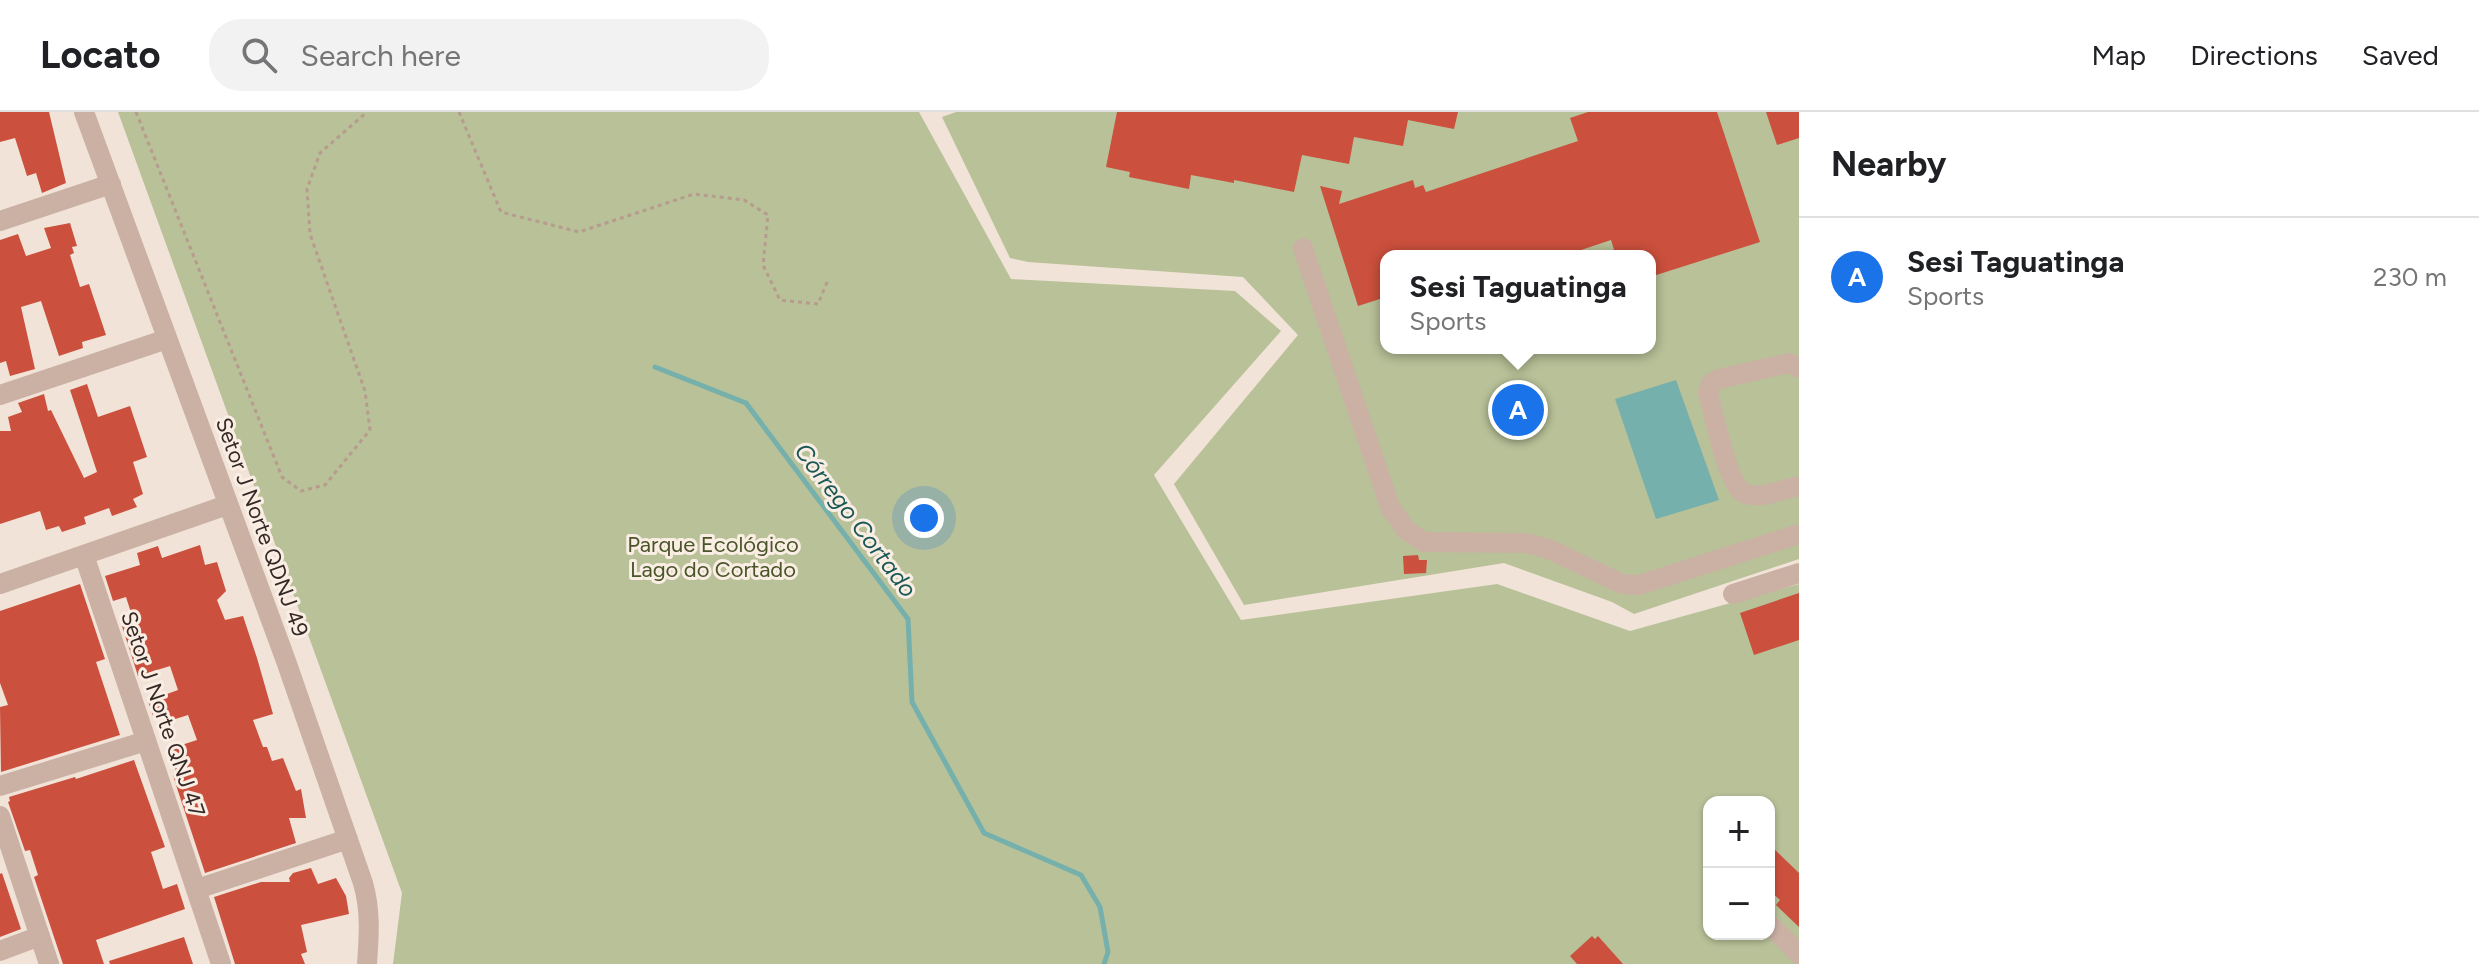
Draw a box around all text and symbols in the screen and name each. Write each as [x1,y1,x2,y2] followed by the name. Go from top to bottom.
[209,19,769,91] search box
[40,32,161,78] text: Locato
[237,33,281,77] icon: search
[301,37,461,74] text: Search here
[2092,38,2146,72] text: Map
[2190,38,2318,72] text: Directions
[2362,38,2439,72] text: Saved
[1831,144,1946,185] text: Nearby
[1907,243,2124,280] text: Sesi Taguatinga
[1380,250,1656,354] popup
[1848,261,1866,293] text: A
[2373,261,2447,293] text: 230 m
[1409,268,1627,305] text: Sesi Taguatinga
[1907,280,1984,312] text: Sports
[1409,305,1486,337] text: Sports
[1492,380,1544,440] pin: A
[210,414,314,640] street label: Setor J Norte QDNJ 49
[789,437,923,603] water label: Córrego Cortado
[904,498,944,538] your location
[627,531,799,583] park label: Parque Ecológico Lago do Cortado
[115,608,211,820] street label: Setor J Norte QNJ 47
[1703,796,1775,940] map controls
[1703,796,1775,868] button: +
[1703,868,1775,940] button: −

